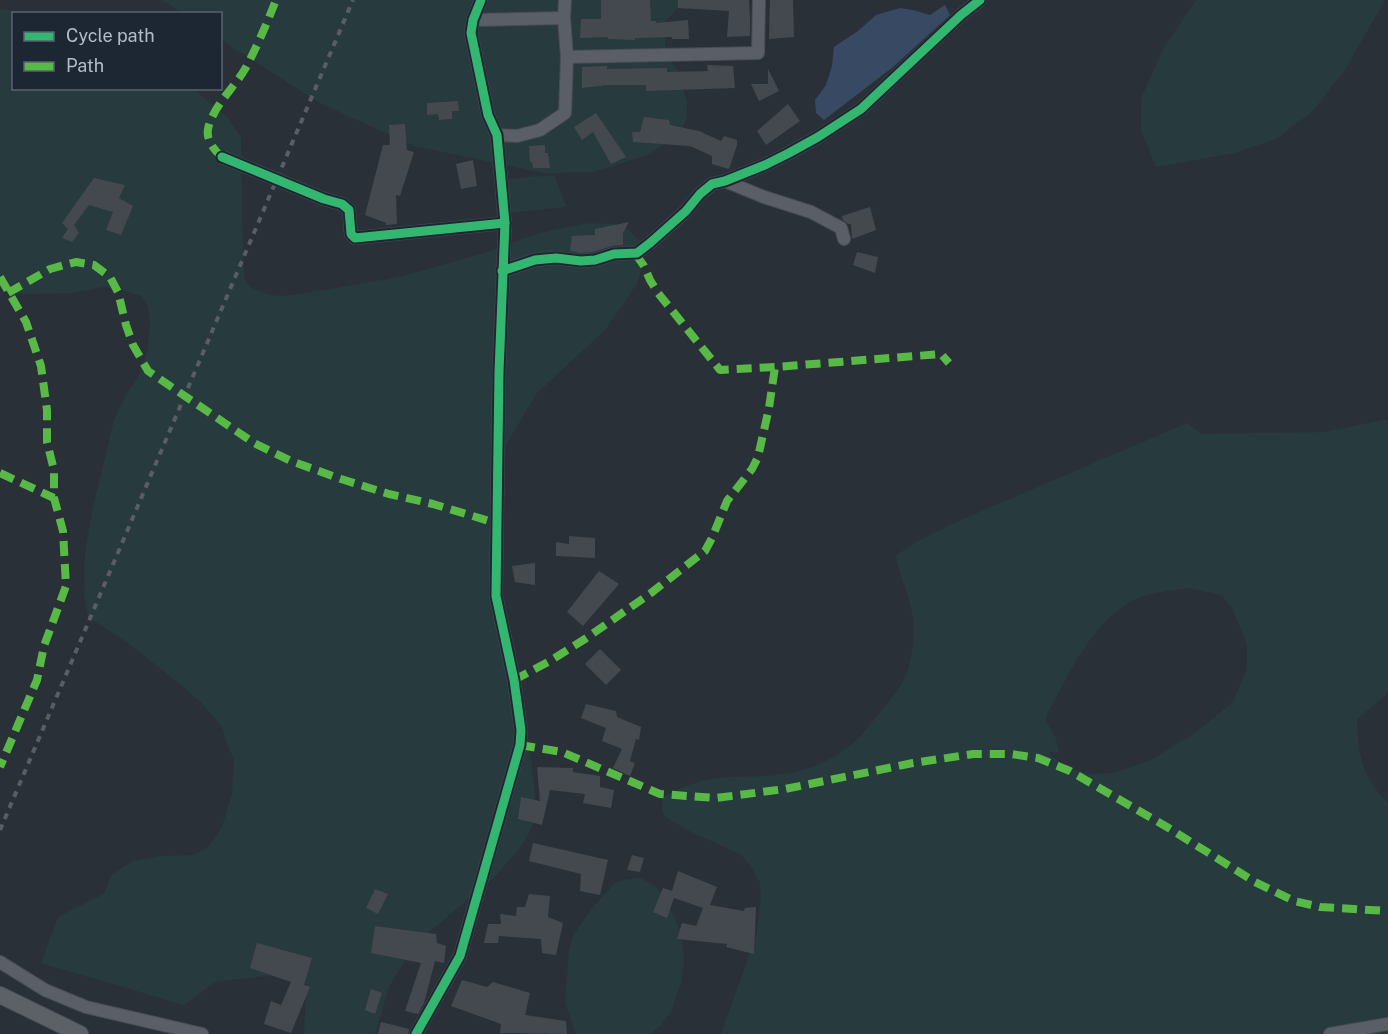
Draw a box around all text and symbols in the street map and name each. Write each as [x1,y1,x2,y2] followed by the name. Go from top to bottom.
[12,12,222,90] legend
[66,25,155,46] text: Cycle path
[66,55,104,76] text: Path

